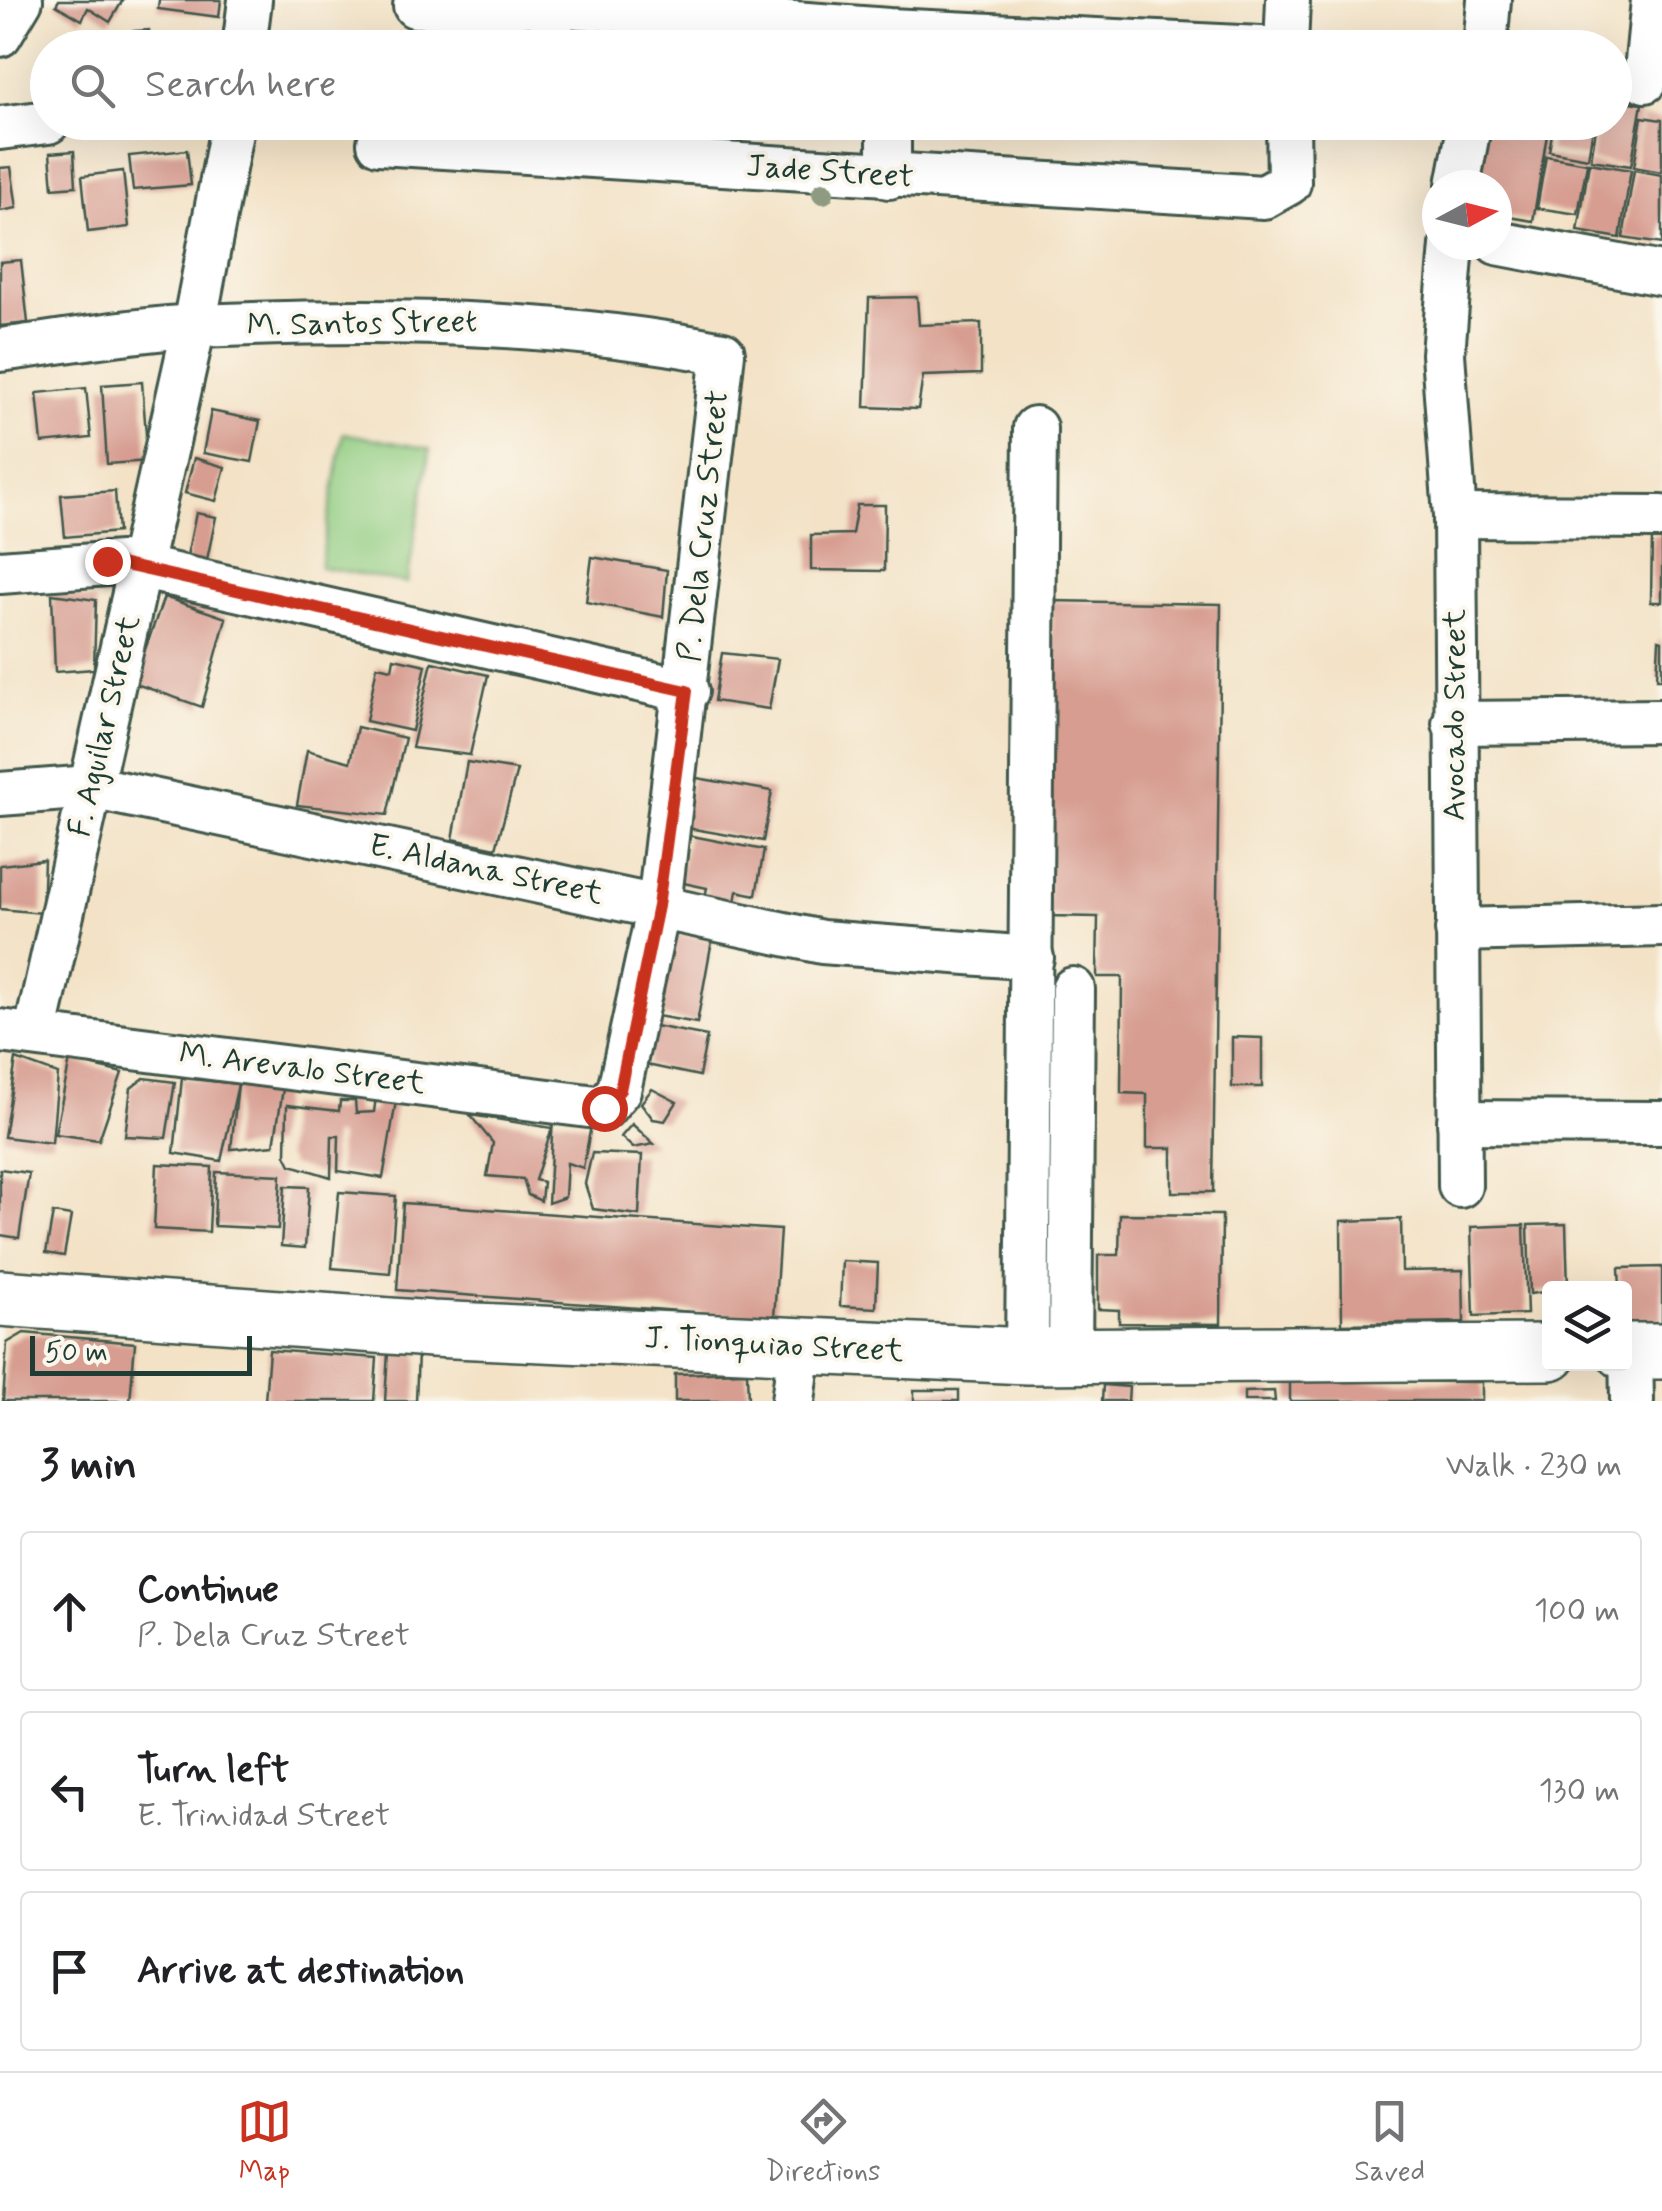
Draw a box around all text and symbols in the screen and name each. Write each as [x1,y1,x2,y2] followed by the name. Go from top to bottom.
[30,30,1632,140] search box
[65,58,120,113] icon: search
[145,61,336,110] text: Search here
[745,145,915,199] street label: Jade Street
[1422,170,1512,260] north arrow
[246,301,478,347] street label: M. Santos Street
[669,388,739,664] street label: P. Dela Cruz Street
[85,539,131,585] route end
[1434,609,1476,821] street label: Avocado Street
[59,611,151,841] street label: F. Aguilar Street
[365,825,607,915] street label: E. Aldana Street
[177,1033,427,1105] street label: M. Arevalo Street
[582,1086,628,1132] route start
[1542,1281,1632,1371] map controls
[1542,1281,1632,1371] button: layers
[643,1317,905,1373] street label: J. Tionquiao Street
[30,1331,252,1376] scale bar
[45,1335,108,1372] text: 50 m
[40,1439,137,1494] text: 3 min
[1446,1445,1622,1487] text: Walk · 230 m
[137,1566,279,1615] text: Continue
[42,1584,97,1639] icon: ahead
[1534,1590,1620,1632] text: 100 m
[137,1615,410,1657] text: P. Dela Cruz Street
[137,1746,289,1795] text: Turn left
[42,1764,97,1819] icon: left
[1539,1770,1620,1812] text: 130 m
[137,1795,390,1837] text: E. Trinidad Street
[42,1944,97,1999] icon: arrive
[137,1947,464,1996] text: Arrive at destination
[237,2094,292,2191] tab: Map
[766,2094,881,2191] tab: Directions
[1354,2094,1425,2191] tab: Saved

